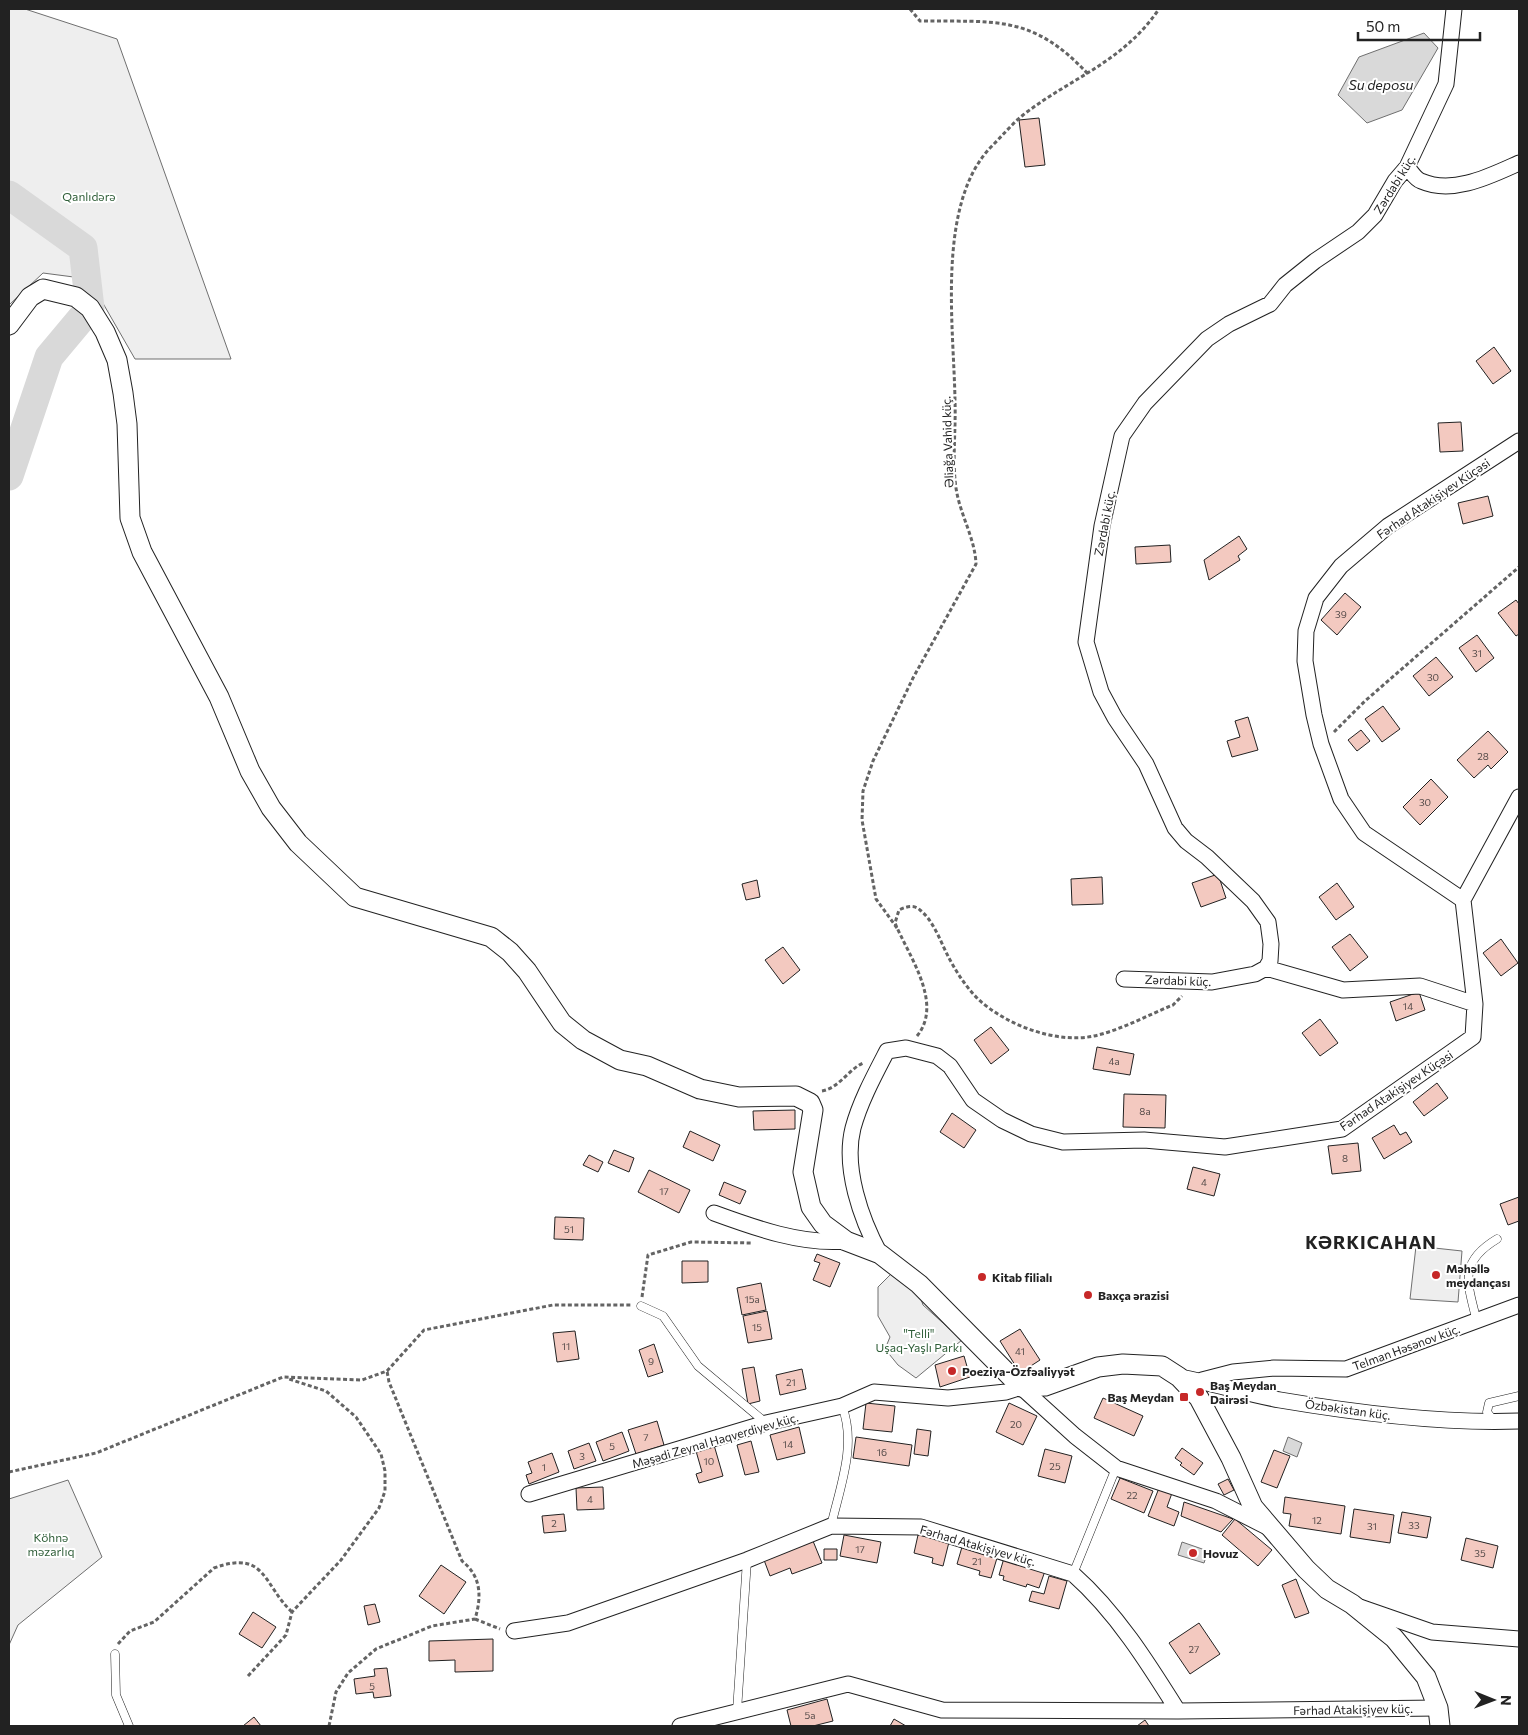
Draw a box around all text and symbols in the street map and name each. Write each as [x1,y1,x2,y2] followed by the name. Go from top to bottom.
[1358,10,1480,42] scale bar
[1366,17,1400,35] text: 50 m
[1349,76,1414,93] water label: Su deposu
[1370,152,1418,216] street label: Zərdabi küç.
[62,189,116,203] park label: Qanlıdərə
[938,396,956,488] street label: Əliağa Vahid küç.
[1374,455,1492,541] street label: Fərhad Atakişiyev Küçəsi
[1091,489,1117,557] street label: Zərdabi küç.
[1335,608,1347,620] house number: 39
[1472,647,1482,659] house number: 31
[1427,671,1439,683] house number: 30
[1477,750,1489,762] house number: 28
[1419,796,1431,808] house number: 30
[1144,972,1212,988] street label: Zərdabi küç.
[1403,1000,1413,1012] house number: 14
[1337,1047,1455,1133] street label: Fərhad Atakişiyev Küçəsi
[1108,1055,1120,1067] house number: 4а
[1139,1105,1151,1117] house number: 8a
[1342,1152,1348,1164] house number: 8
[1201,1176,1207,1188] house number: 4
[659,1185,669,1197] house number: 17
[564,1223,574,1235] house number: 51
[1305,1231,1437,1253] district label: KƏRKICAHAN
[1446,1261,1510,1289] place label: Məhəllə meydançası
[1430,1269,1442,1281] marker: Məhəllə meydançası
[992,1270,1052,1284] place label: Kitab filialı
[976,1271,988,1283] marker: Kitab filialı
[1098,1288,1169,1302] place label: Baxça ərazisi
[1082,1289,1094,1301] marker: Baxça ərazisi
[744,1293,760,1305] house number: 15а
[752,1321,762,1333] house number: 15
[1350,1321,1462,1373] street label: Telman Həsənov küç.
[876,1326,962,1354] park label: "Telli" Uşaq-Yaşlı Parkı
[562,1340,570,1352] house number: 11
[1015,1345,1025,1357] house number: 41
[648,1355,654,1367] house number: 9
[962,1364,1075,1378] place label: Poeziya-Özfəaliyyət
[946,1365,958,1377] marker: Poeziya-Özfəaliyyət
[786,1376,796,1388] house number: 21
[1210,1378,1277,1406] place label: Baş Meydan Dairəsi
[1194,1386,1206,1398] marker: Baş Meydan Dairəsi
[1108,1390,1174,1404] place label: Baş Meydan
[1178,1391,1190,1403] marker: Baş Meydan
[1304,1396,1392,1422] street label: Özbəkistan küç.
[630,1409,800,1470] street label: Məşədi Zeynal Haqverdiyev küç.
[1010,1418,1022,1430] house number: 20
[643,1431,649,1443] house number: 7
[783,1438,793,1450] house number: 14
[609,1440,615,1452] house number: 5
[877,1446,887,1458] house number: 16
[579,1450,585,1462] house number: 3
[704,1455,714,1467] house number: 10
[1049,1460,1061,1472] house number: 25
[542,1461,546,1473] house number: 1
[1126,1489,1138,1501] house number: 22
[587,1493,593,1505] house number: 4
[1312,1514,1322,1526] house number: 12
[551,1517,557,1529] house number: 2
[1408,1519,1420,1531] house number: 33
[1367,1520,1377,1532] house number: 31
[918,1522,1038,1568] street label: Fərhad Atakişiyev küç.
[28,1530,74,1558] park label: Köhnə məzarlıq
[855,1543,865,1555] house number: 17
[1203,1546,1238,1560] place label: Hovuz
[1187,1547,1199,1559] marker: Hovuz
[1474,1547,1486,1559] house number: 35
[972,1555,982,1567] house number: 21
[1189,1643,1199,1655] house number: 27
[1468,1675,1518,1725] north arrow
[369,1680,375,1692] house number: 5
[1498,1695,1515,1706] text: N
[1293,1701,1413,1717] street label: Fərhad Atakişiyev küç.
[805,1709,815,1721] house number: 5a

